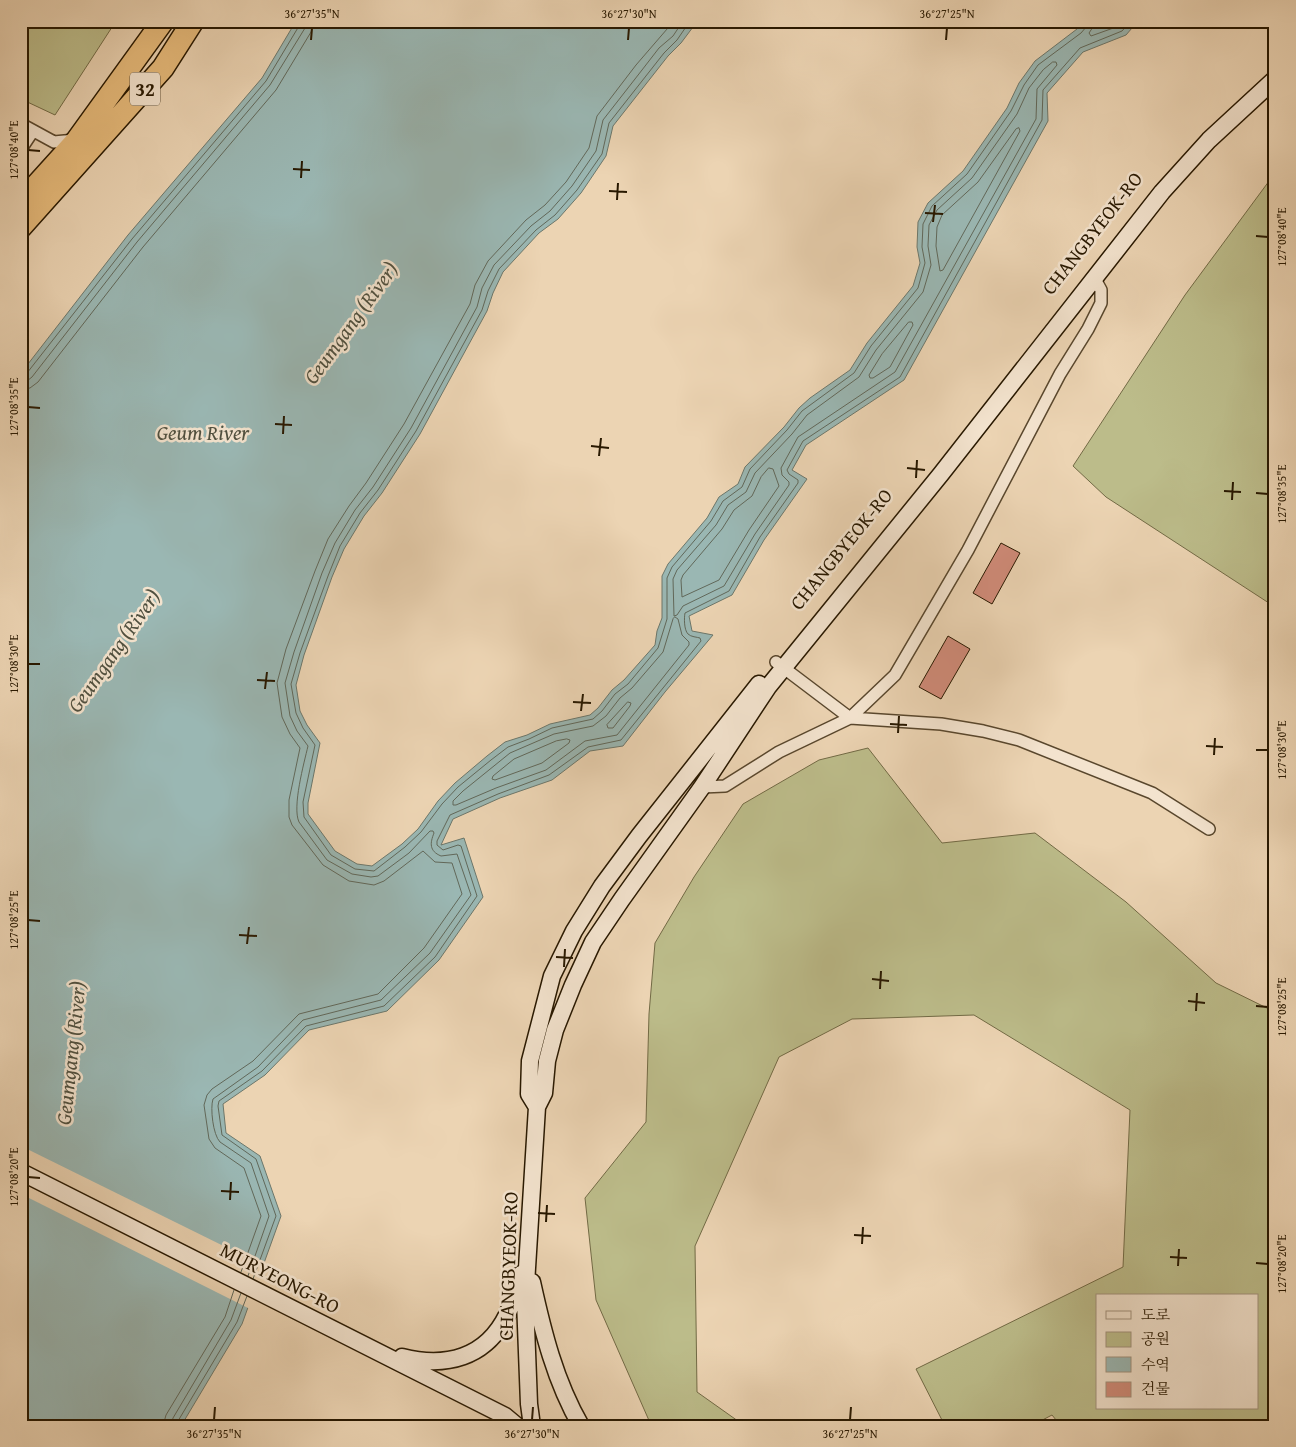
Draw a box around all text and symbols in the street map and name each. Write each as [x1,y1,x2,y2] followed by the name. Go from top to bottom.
[284,5,340,22] text: 36°27'35"N
[601,5,657,22] text: 36°27'30"N
[919,5,975,22] text: 36°27'25"N
[130,72,160,106] road number: 32
[5,120,22,180] text: 127°08'40"E
[1034,165,1149,300] street label: CHANGBYEOK-RO
[1273,207,1290,267] text: 127°08'40"E
[296,255,406,390] water label: Geumgang (River)
[5,377,22,437] text: 127°08'35"E
[157,417,250,448] water label: Geum River
[1273,464,1290,524] text: 127°08'35"E
[782,482,899,616] street label: CHANGBYEOK-RO
[60,583,168,719] water label: Geumgang (River)
[5,634,22,694] text: 127°08'30"E
[1273,720,1290,780] text: 127°08'30"E
[5,890,22,950] text: 127°08'25"E
[1273,977,1290,1037] text: 127°08'25"E
[48,980,93,1126] water label: Geumgang (River)
[5,1147,22,1207] text: 127°08'20"E
[490,1191,525,1341] street label: CHANGBYEOK-RO
[1273,1234,1290,1294] text: 127°08'20"E
[215,1235,345,1320] street label: MURYEONG-RO
[1096,1294,1258,1410] legend
[1141,1304,1170,1325] text: 도로
[1141,1328,1170,1349] text: 공원
[1141,1354,1170,1375] text: 수역
[1141,1378,1170,1399] text: 건물
[186,1425,242,1442] text: 36°27'35"N
[504,1425,560,1442] text: 36°27'30"N
[822,1425,878,1442] text: 36°27'25"N

